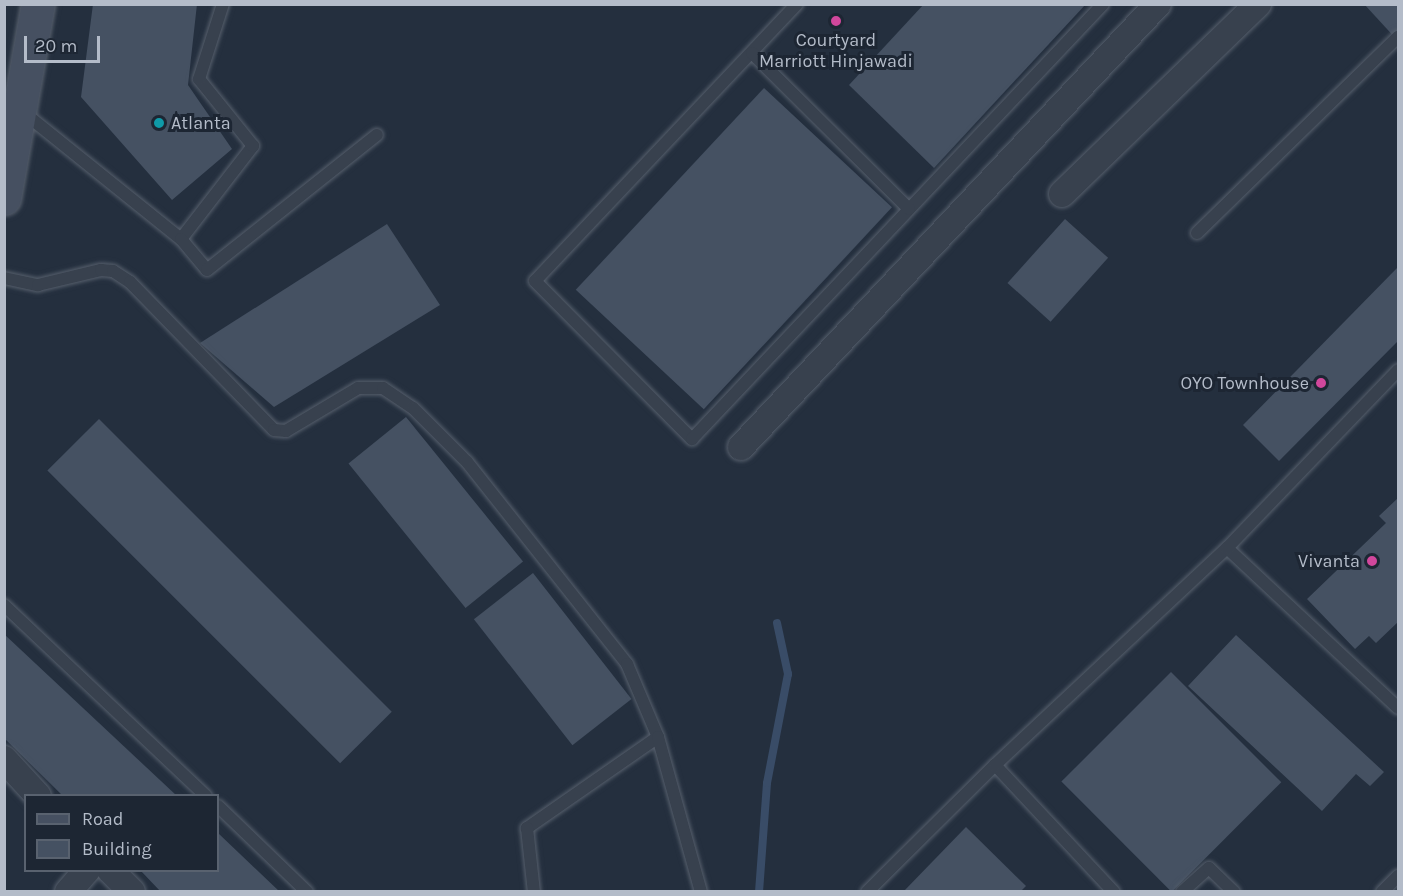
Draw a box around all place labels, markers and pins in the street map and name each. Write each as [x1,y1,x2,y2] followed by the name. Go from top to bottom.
[829,14,843,28] marker: Courtyard Marriott Hinjawadi
[759,30,913,72] place label: Courtyard Marriott Hinjawadi
[171,112,231,134] place label: Atlanta
[152,116,166,130] marker: Atlanta
[1181,372,1309,394] place label: OYO Townhouse
[1314,376,1328,390] marker: OYO Townhouse
[1298,550,1360,572] place label: Vivanta
[1365,554,1379,568] marker: Vivanta

